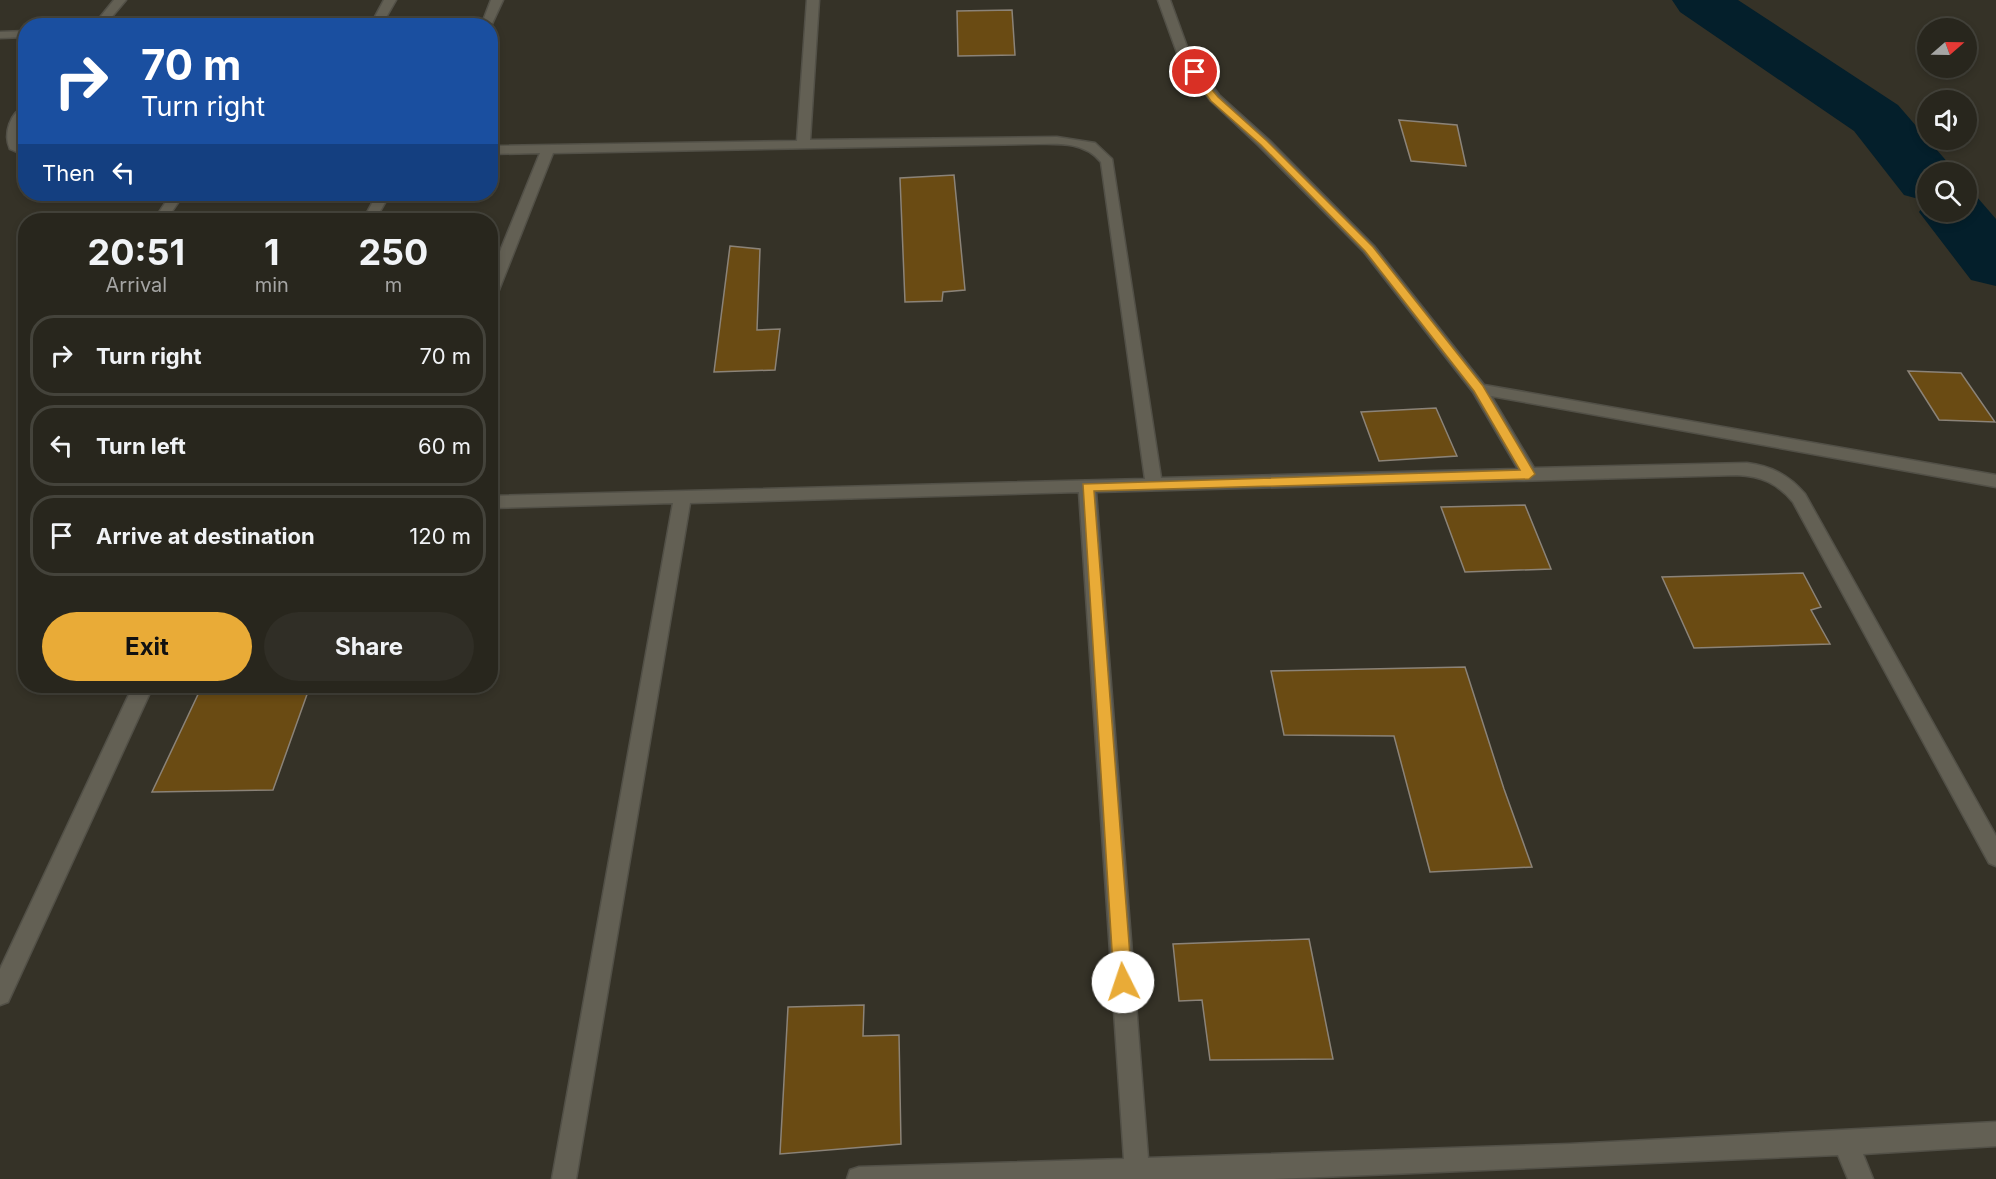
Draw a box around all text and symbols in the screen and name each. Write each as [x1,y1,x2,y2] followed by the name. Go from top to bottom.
[1917,18,1977,78] north arrow
[1917,18,1977,222] map controls
[141,39,241,90] text: 70 m
[42,42,120,120] icon: right
[1169,46,1220,97] pin
[1178,55,1211,88] icon: arrive
[141,90,265,123] text: Turn right
[1917,90,1977,150] button: sound
[107,156,140,189] icon: left
[42,160,95,186] text: Then
[1917,162,1977,222] button: search
[88,230,185,274] text: 20:51
[264,230,280,274] text: 1
[358,230,428,274] text: 250
[106,273,167,297] text: Arrival
[255,273,289,297] text: min
[385,273,402,297] text: m
[45,339,78,372] icon: right
[96,343,202,369] text: Turn right
[420,343,471,369] text: 70 m
[45,429,78,462] icon: left
[96,433,186,459] text: Turn left
[418,433,471,459] text: 60 m
[45,519,78,552] icon: arrive
[96,523,315,549] text: Arrive at destination
[409,523,471,549] text: 120 m
[42,612,252,681] button: Exit
[264,612,474,681] button: Share
[1091,950,1155,1014] position arrow

